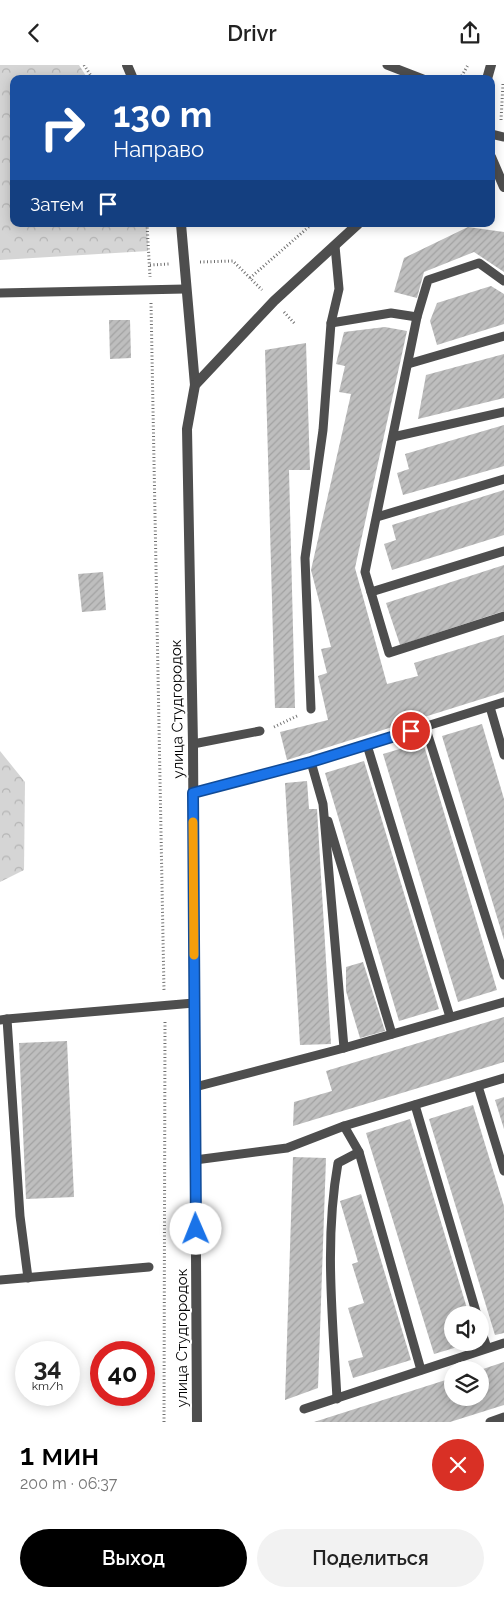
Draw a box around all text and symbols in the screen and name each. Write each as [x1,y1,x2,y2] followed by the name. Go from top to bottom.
[20,19,48,47] icon: back
[456,19,484,47] icon: share
[227,20,277,46] text: Drivr
[113,94,212,135] text: 130 m
[30,95,95,160] icon: right
[113,136,204,162] text: Направо
[94,190,122,218] icon: arrive
[30,193,84,215] text: Затем
[167,639,187,779] street label: улица Студгородок
[390,710,432,752] pin
[397,717,425,745] icon: arrive
[169,1202,221,1254] position arrow
[173,1268,191,1408] street label: улица Студгородок
[444,1306,489,1406] map controls
[444,1306,489,1351] button: sound
[90,1341,155,1406] speed limit sign: 40
[33,1352,62,1382] text: 34
[444,1361,489,1406] button: layers
[32,1379,63,1393] text: km/h
[20,1437,99,1472] text: 1 мин
[432,1439,484,1491] button: close
[20,1474,117,1493] text: 200 m · 06:37
[20,1529,247,1587] button: Выход
[257,1529,484,1587] button: Поделиться

